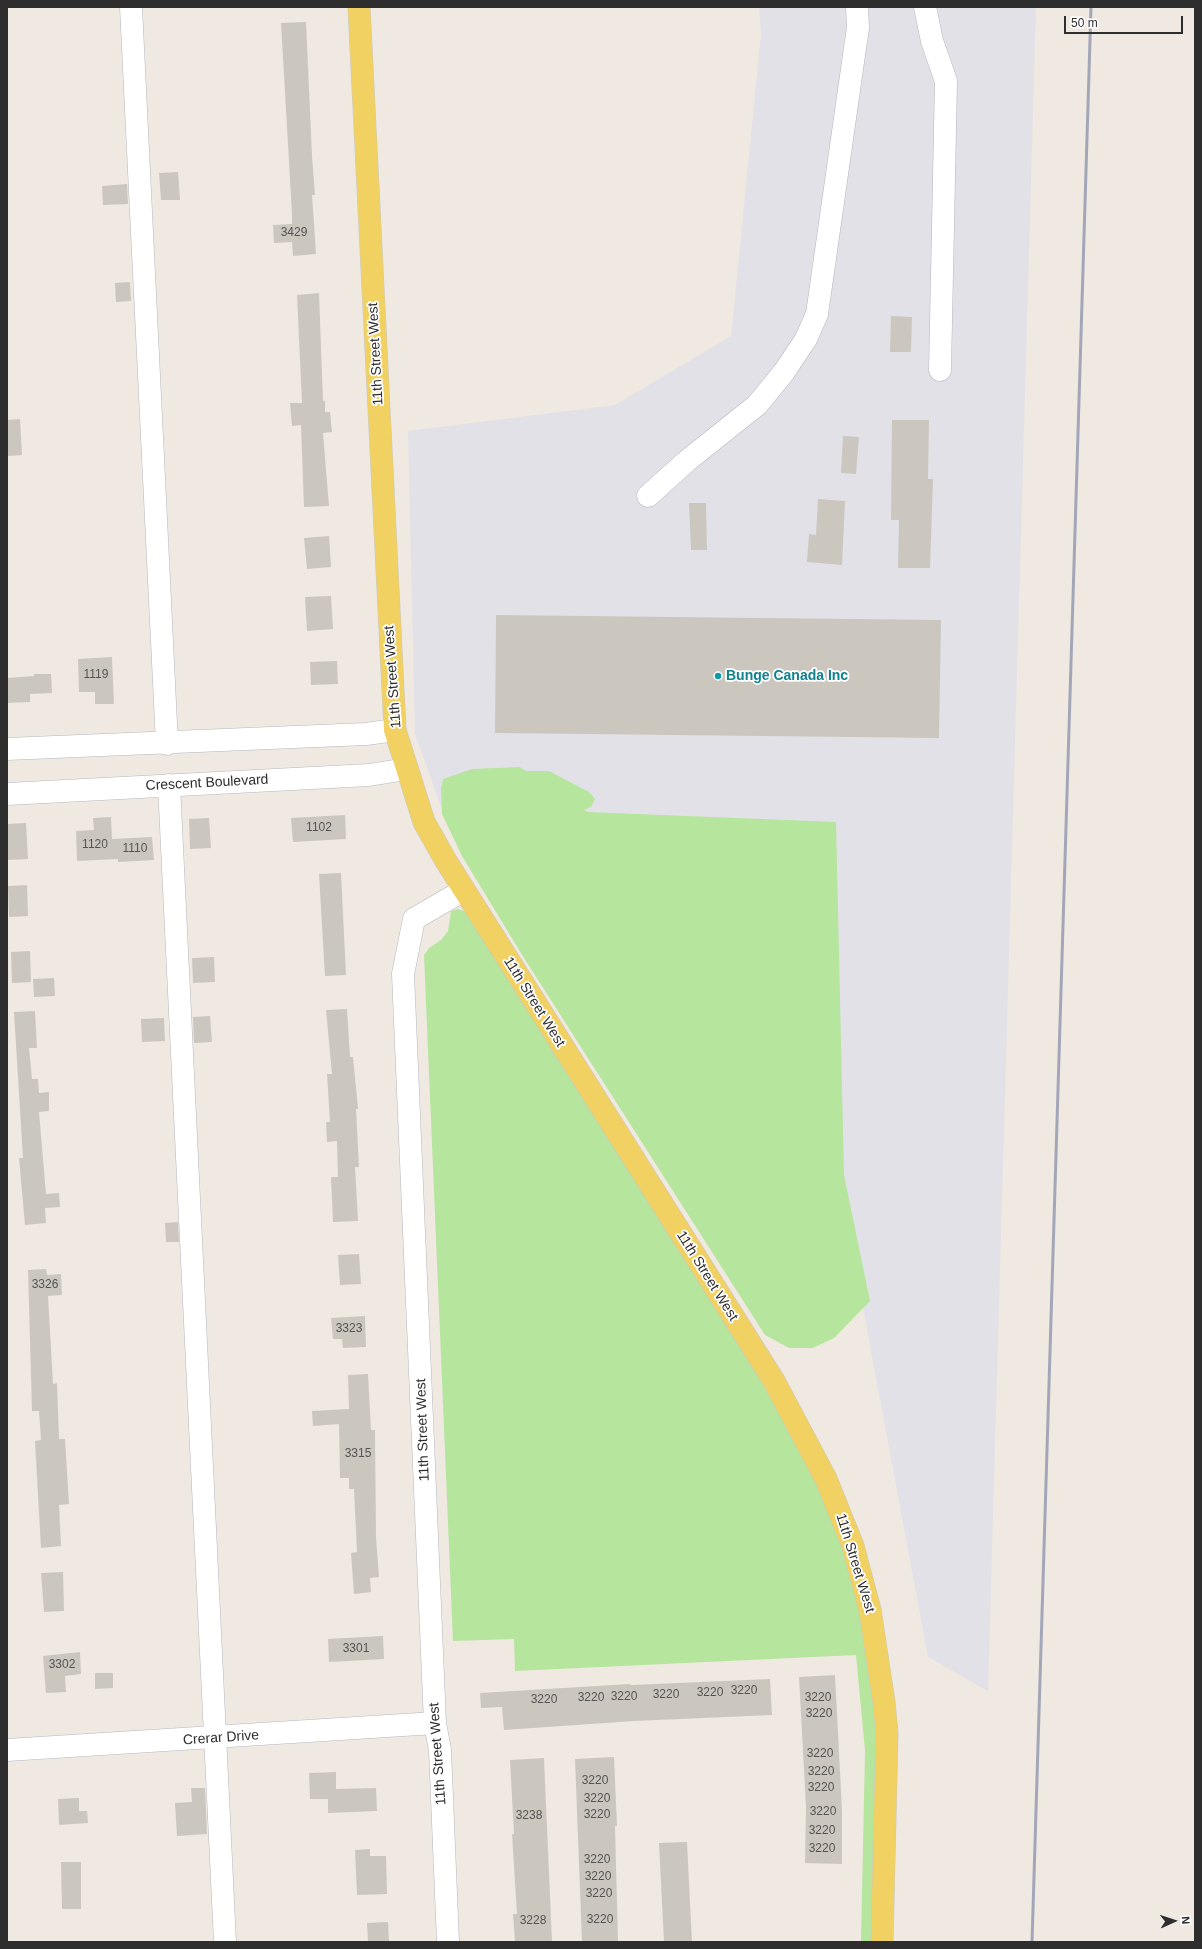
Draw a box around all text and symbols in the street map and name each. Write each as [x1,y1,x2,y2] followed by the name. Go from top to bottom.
[1066,8,1185,34] scale bar
[1071,16,1098,30] text: 50 m
[281,226,307,240] house number: 3429
[365,302,387,406] street label: 11th Street West
[381,625,405,729] street label: 11th Street West
[84,668,108,682] house number: 1119
[726,668,848,684] place label: Bunge Canada Inc
[713,671,723,681] marker: Bunge Canada Inc
[145,771,269,795] street label: Crescent Boulevard
[306,821,332,835] house number: 1102
[82,838,108,852] house number: 1120
[123,842,147,856] house number: 1110
[500,954,568,1050] street label: 11th Street West
[673,1228,741,1324] street label: 11th Street West
[32,1278,58,1292] house number: 3326
[336,1322,362,1336] house number: 3323
[413,1378,433,1482] street label: 11th Street West
[345,1447,371,1461] house number: 3315
[832,1511,878,1615] street label: 11th Street West
[343,1642,369,1656] house number: 3301
[49,1658,75,1672] house number: 3302
[731,1684,757,1698] house number: 3220
[697,1686,723,1700] house number: 3220
[653,1688,679,1702] house number: 3220
[611,1690,637,1704] house number: 3220
[578,1691,604,1705] house number: 3220
[805,1691,831,1705] house number: 3220
[531,1693,557,1707] house number: 3220
[426,1702,450,1806] street label: 11th Street West
[806,1707,832,1721] house number: 3220
[182,1727,260,1749] street label: Crerar Drive
[807,1747,833,1761] house number: 3220
[808,1765,834,1779] house number: 3220
[582,1774,608,1788] house number: 3220
[808,1781,834,1795] house number: 3220
[584,1792,610,1806] house number: 3220
[810,1805,836,1819] house number: 3220
[584,1808,610,1822] house number: 3220
[516,1809,542,1823] house number: 3238
[809,1824,835,1838] house number: 3220
[809,1842,835,1856] house number: 3220
[584,1853,610,1867] house number: 3220
[585,1870,611,1884] house number: 3220
[586,1887,612,1901] house number: 3220
[1154,1901,1194,1941] north arrow
[587,1913,613,1927] house number: 3220
[520,1914,546,1928] house number: 3228
[1180,1916,1192,1925] text: N

